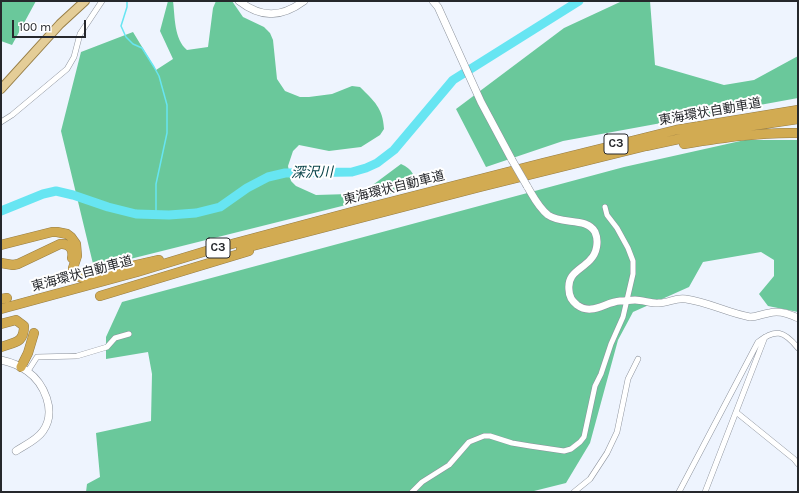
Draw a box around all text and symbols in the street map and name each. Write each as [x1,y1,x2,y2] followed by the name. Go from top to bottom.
[14,12,88,38] scale bar
[19,20,51,34] text: 100 m
[657,95,763,129] street label: 東海環状自動車道
[604,134,628,154] road number: C3
[291,164,333,182] water label: 深沢川
[342,168,446,208] street label: 東海環状自動車道
[206,238,230,258] road number: C3
[30,253,134,295] street label: 東海環状自動車道

